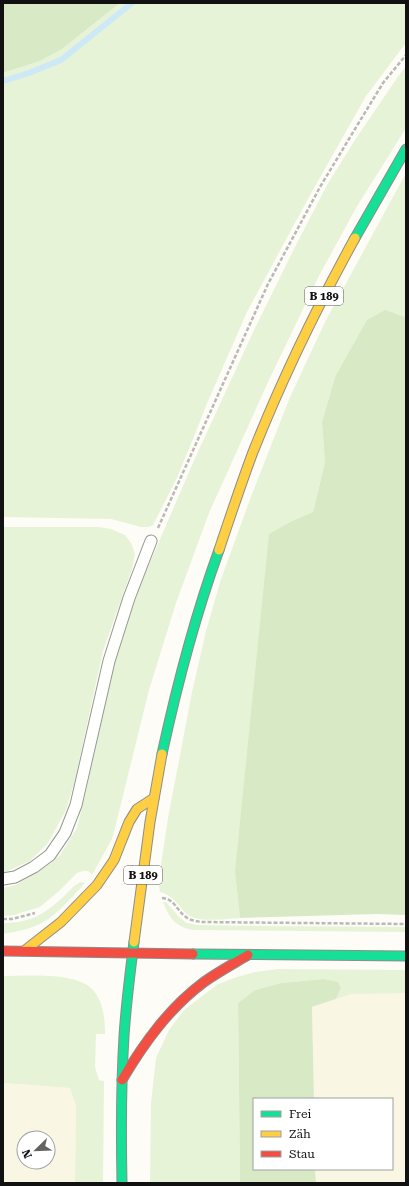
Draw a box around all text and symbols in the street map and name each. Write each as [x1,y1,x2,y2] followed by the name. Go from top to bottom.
[305,287,343,305] road number: B 189
[124,866,162,884] road number: B 189
[253,1098,393,1170] legend
[289,1107,311,1121] text: Frei
[289,1127,311,1141] text: Zäh
[16,1130,56,1170] north arrow
[19,1147,35,1160] text: N
[289,1147,315,1161] text: Stau

